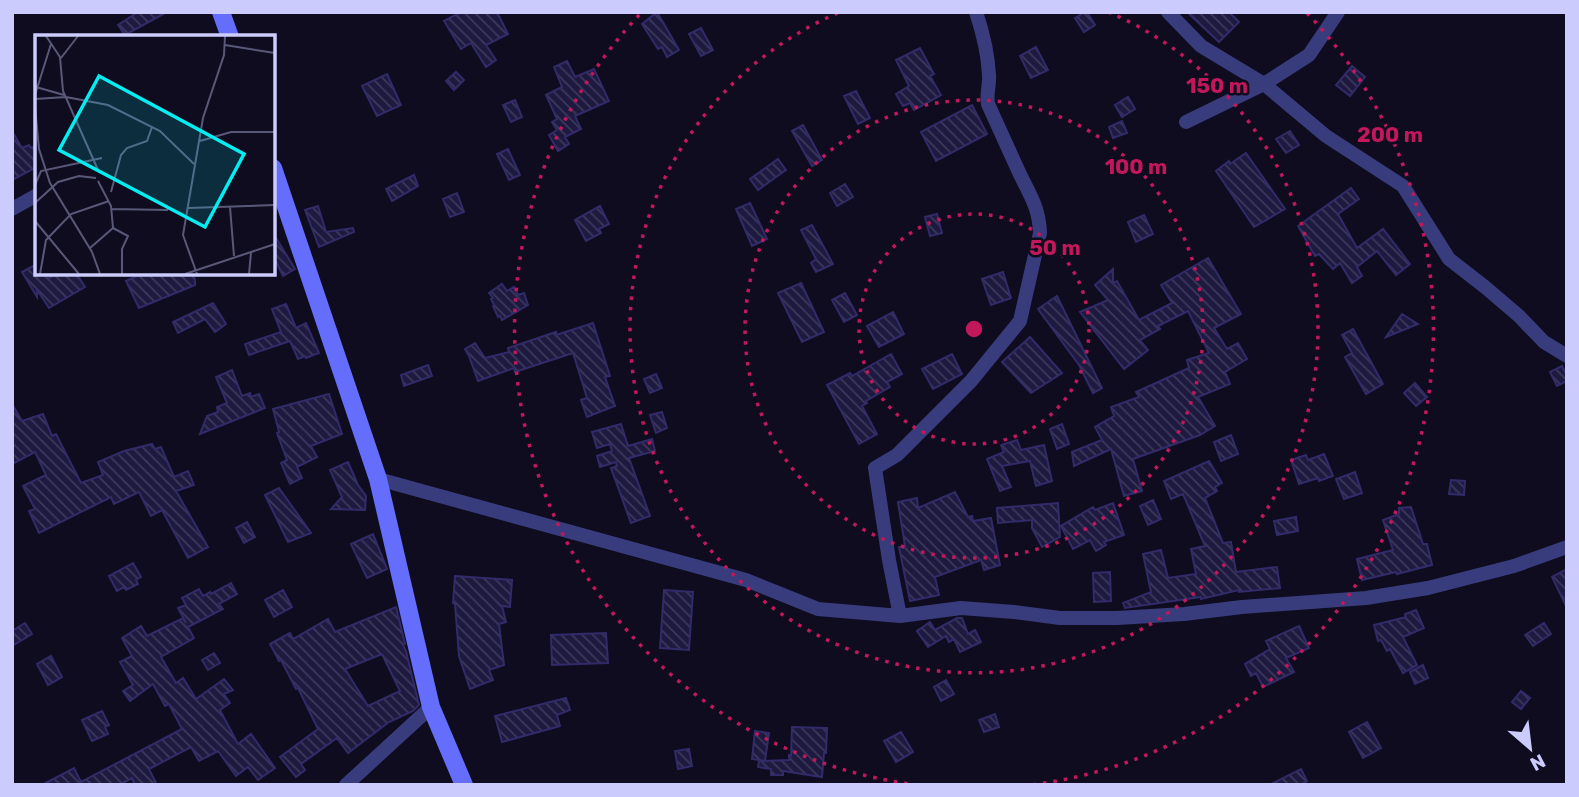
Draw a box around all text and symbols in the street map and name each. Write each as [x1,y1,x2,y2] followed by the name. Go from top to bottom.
[35,35,275,275] inset map
[1186,73,1248,98] text: 150 m
[1357,122,1423,147] text: 200 m
[1105,154,1167,179] text: 100 m
[1029,235,1081,260] text: 50 m
[962,317,986,341] centre of rings
[1495,713,1565,783] north arrow
[1526,749,1549,776] text: N

